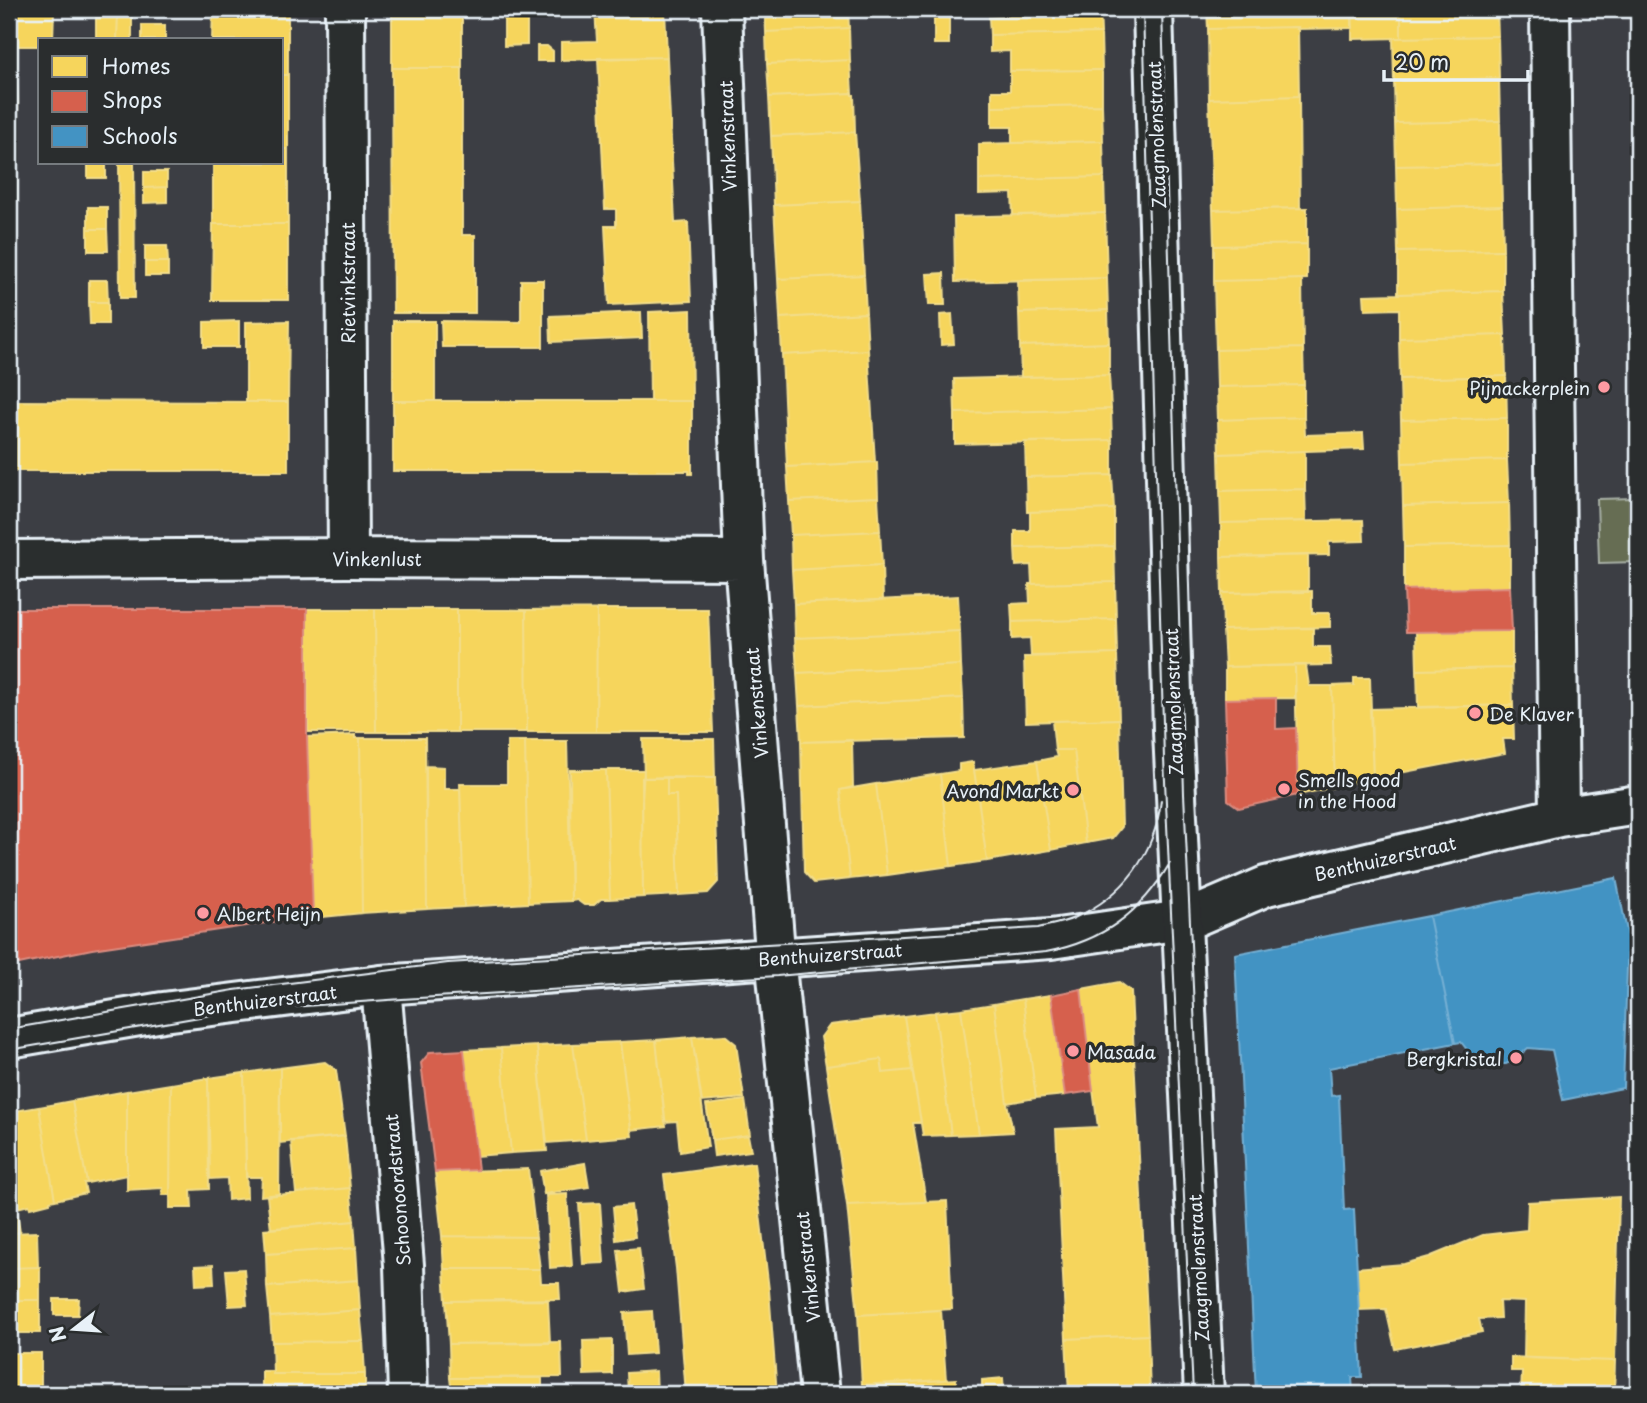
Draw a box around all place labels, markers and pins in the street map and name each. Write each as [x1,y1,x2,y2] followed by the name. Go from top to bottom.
[1469,374,1590,401] place label: Pijnackerplein
[1596,379,1612,395] marker: Pijnackerplein
[1489,700,1575,727] place label: De Klaver
[1467,705,1483,721] marker: De Klaver
[1298,766,1401,814] place label: Smells good in the Hood
[946,777,1059,804] place label: Avond Markt
[1276,781,1292,797] marker: Smells good in the Hood
[1065,782,1081,798] marker: Avond Markt
[217,900,321,927] place label: Albert Heijn
[195,905,211,921] marker: Albert Heijn
[1087,1038,1156,1065] place label: Masada
[1065,1043,1081,1059] marker: Masada
[1406,1045,1502,1072] place label: Bergkristal
[1508,1050,1524,1066] marker: Bergkristal

